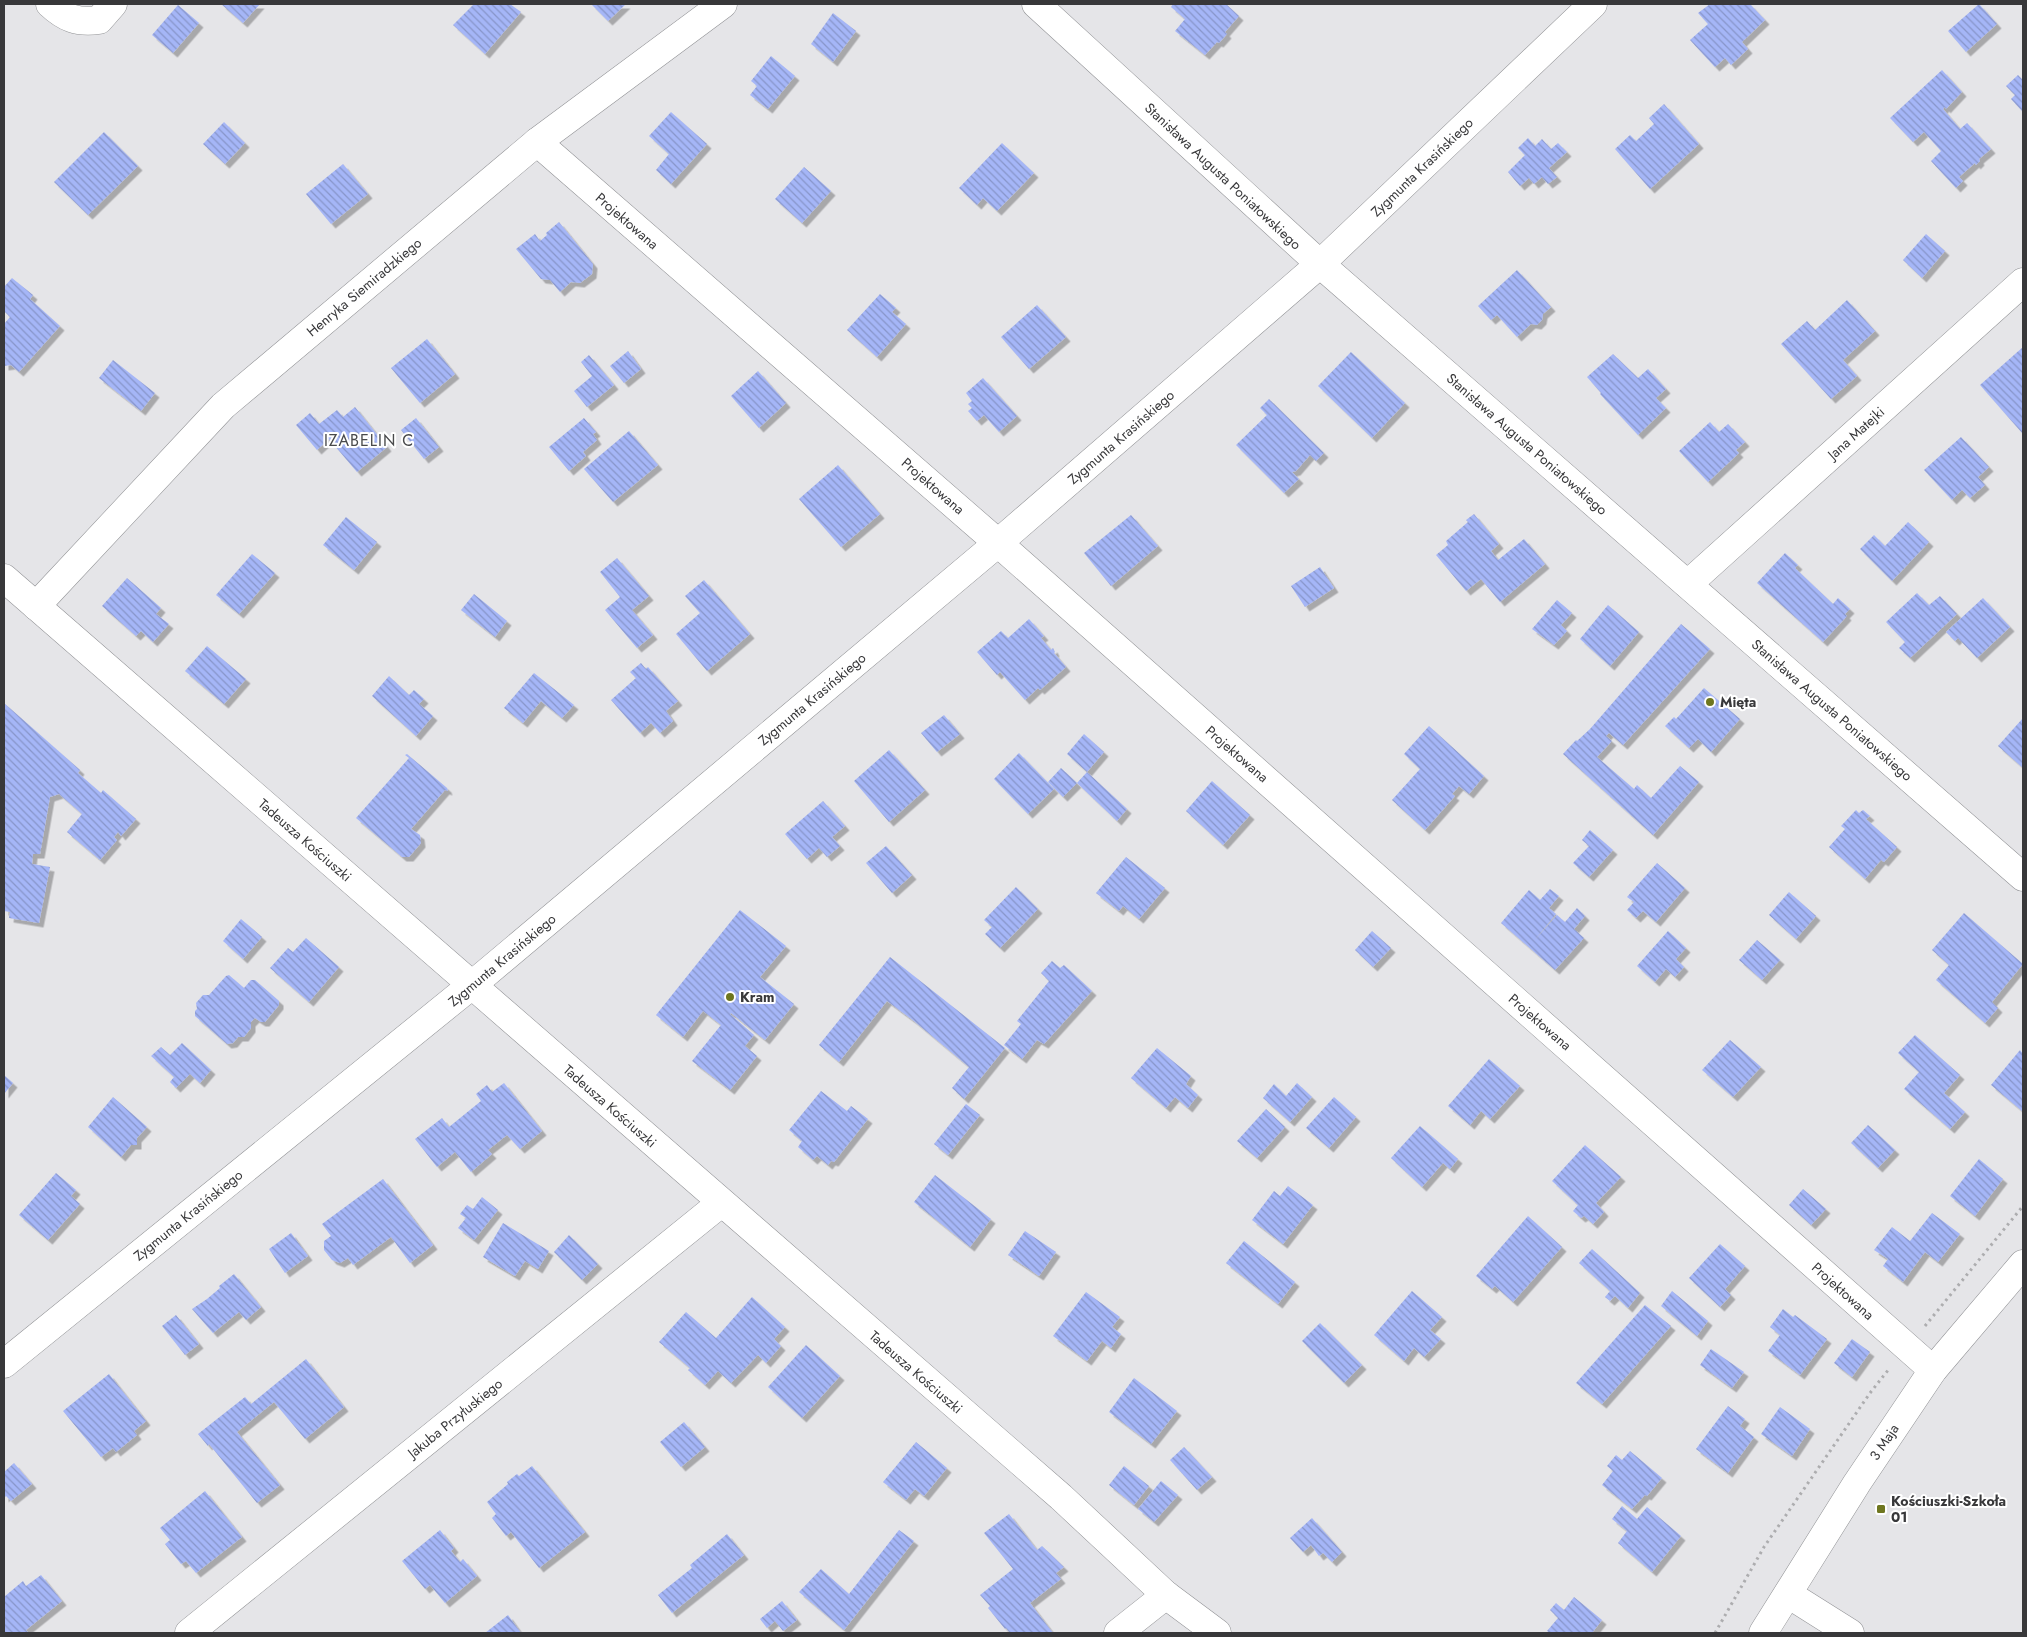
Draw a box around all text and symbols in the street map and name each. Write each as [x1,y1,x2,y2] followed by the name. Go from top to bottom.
[1140,98,1306,254] street label: Stanisława Augusta Poniatowskiego
[1366,113,1478,221] street label: Zygmunta Krasińskiego
[591,188,663,254] street label: Projektowana
[302,233,426,341] street label: Henryka Siemiradzkiego
[1442,368,1612,520] street label: Stanisława Augusta Poniatowskiego
[1063,385,1179,489] street label: Zygmunta Krasińskiego
[1822,402,1889,465] street label: Jana Matejki
[324,429,414,452] district label: IZABELIN C
[897,453,969,519] street label: Projektowana
[1747,634,1917,786] street label: Stanisława Augusta Poniatowskiego
[754,648,870,750] street label: Zygmunta Krasińskiego
[1720,692,1756,712] place label: Mięta
[1704,696,1716,708] marker: Mięta
[1201,721,1273,787] street label: Projektowana
[254,794,356,886] street label: Tadeusza Kościuszki
[444,909,560,1011] street label: Zygmunta Krasińskiego
[740,987,775,1007] place label: Kram
[1504,989,1576,1055] street label: Projektowana
[724,991,736,1003] marker: Kram
[559,1060,661,1152] street label: Tadeusza Kościuszki
[129,1164,247,1265] street label: Zygmunta Krasińskiego
[1807,1258,1879,1324] street label: Projektowana
[865,1326,967,1418] street label: Tadeusza Kościuszki
[402,1373,507,1464] street label: Jakuba Przyłuskiego
[1864,1420,1904,1464] street label: 3 Maja
[1891,1491,2006,1527] place label: Kościuszki-Szkoła 01
[1875,1503,1887,1515] marker: Kościuszki-Szkoła 01

